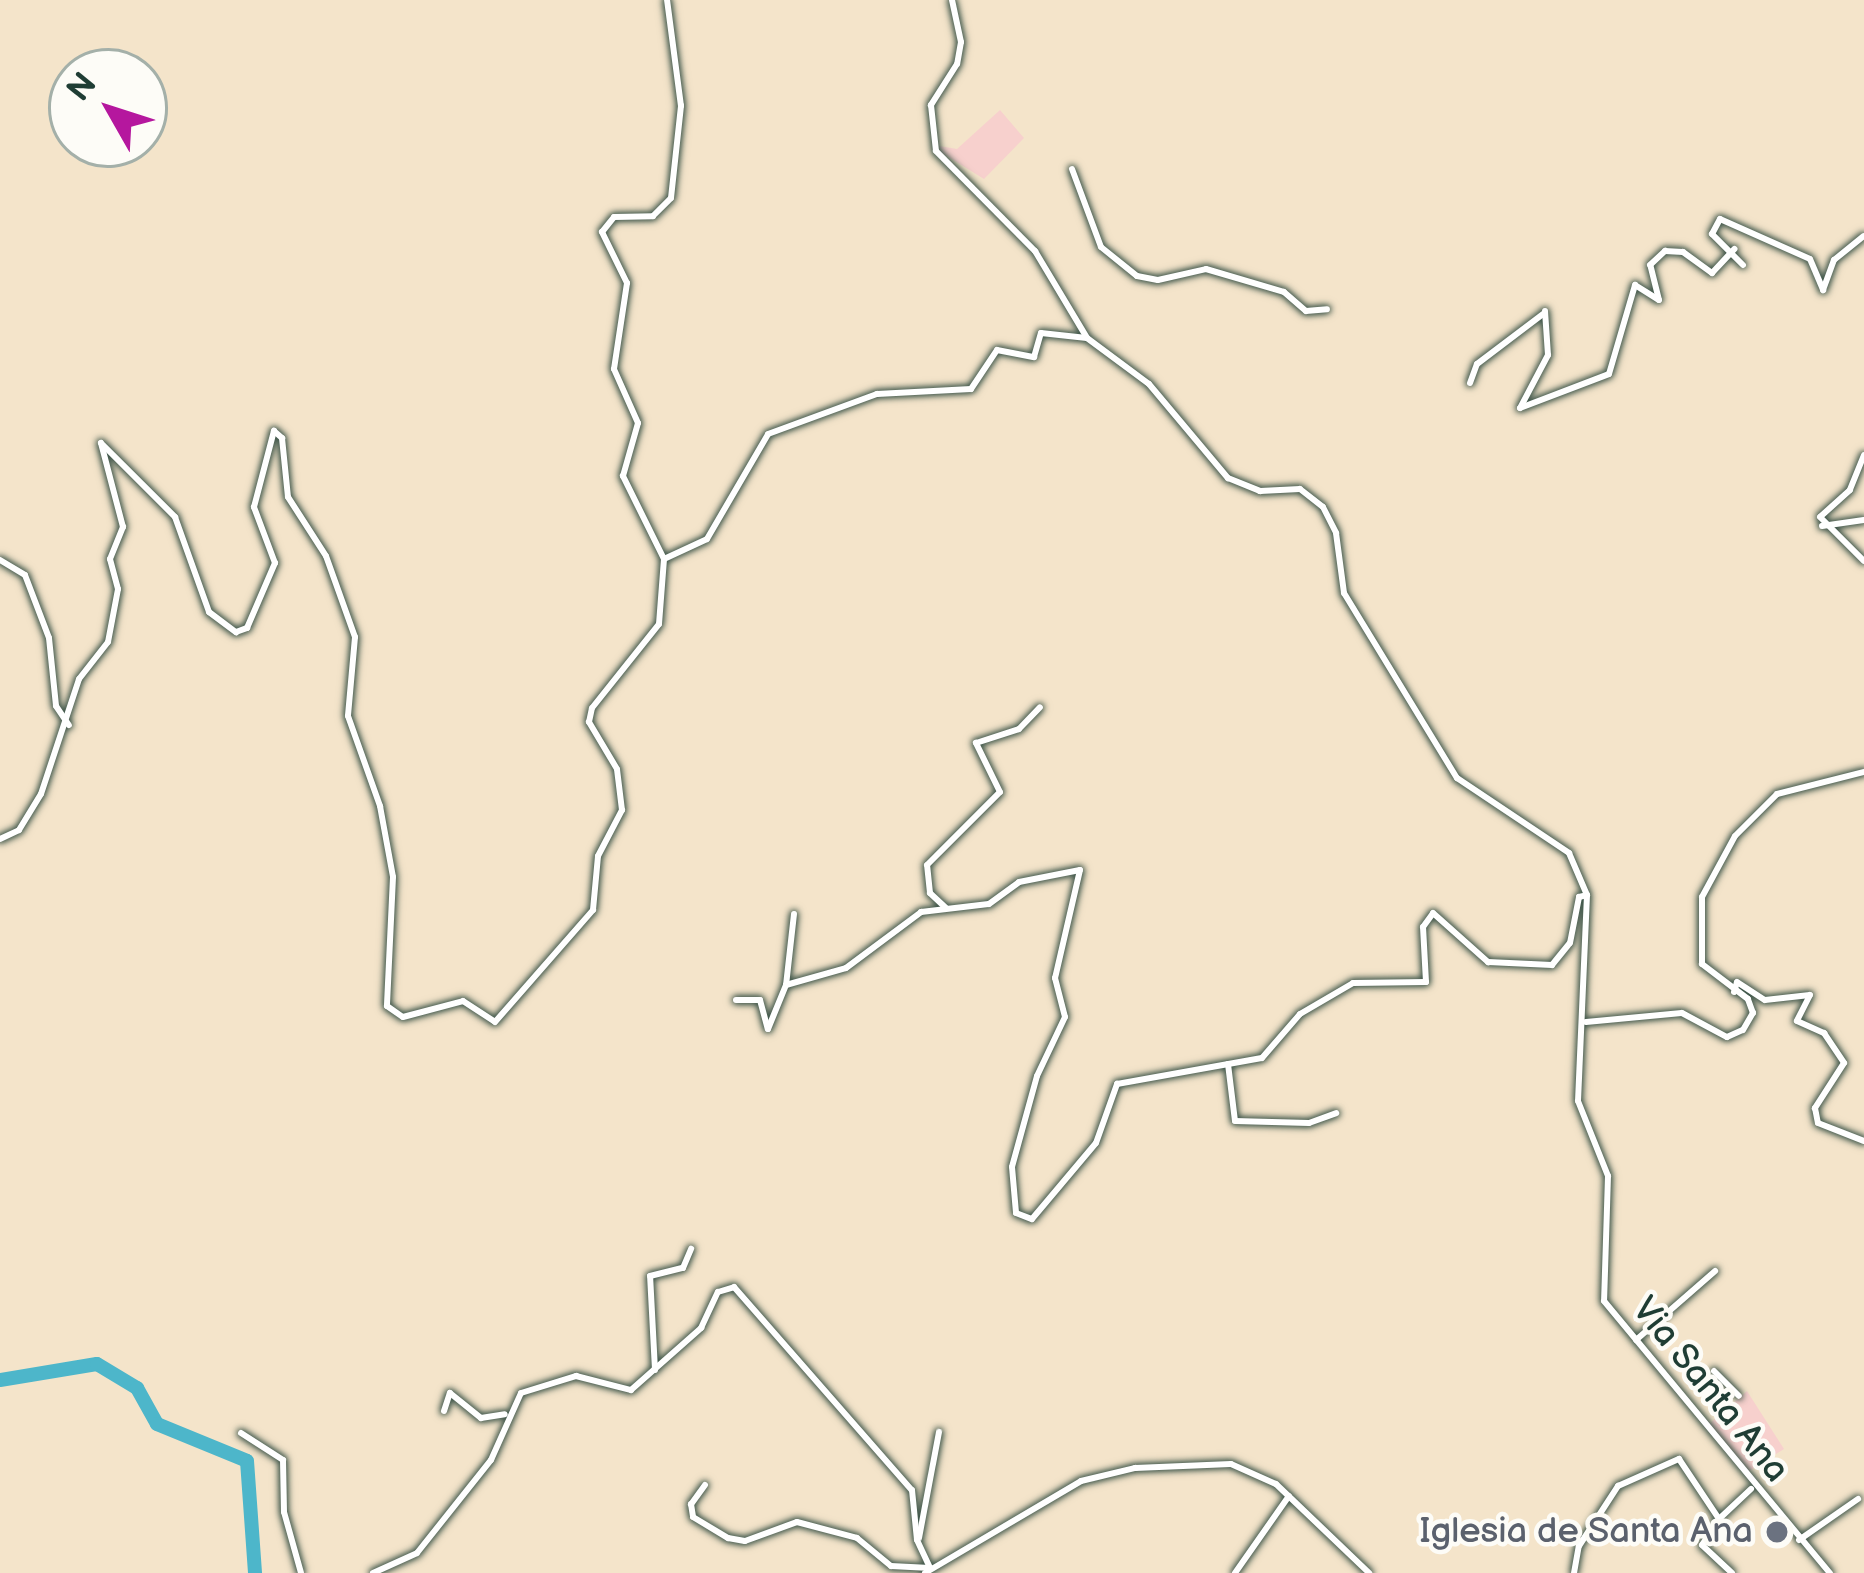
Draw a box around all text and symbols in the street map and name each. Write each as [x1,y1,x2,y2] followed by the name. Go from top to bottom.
[48,48,168,168] north arrow
[59,65,106,109] text: N
[1622,1289,1798,1491] street label: Via Santa Ana
[1419,1510,1753,1554] place label: Iglesia de Santa Ana
[1764,1519,1790,1545] marker: Iglesia de Santa Ana

